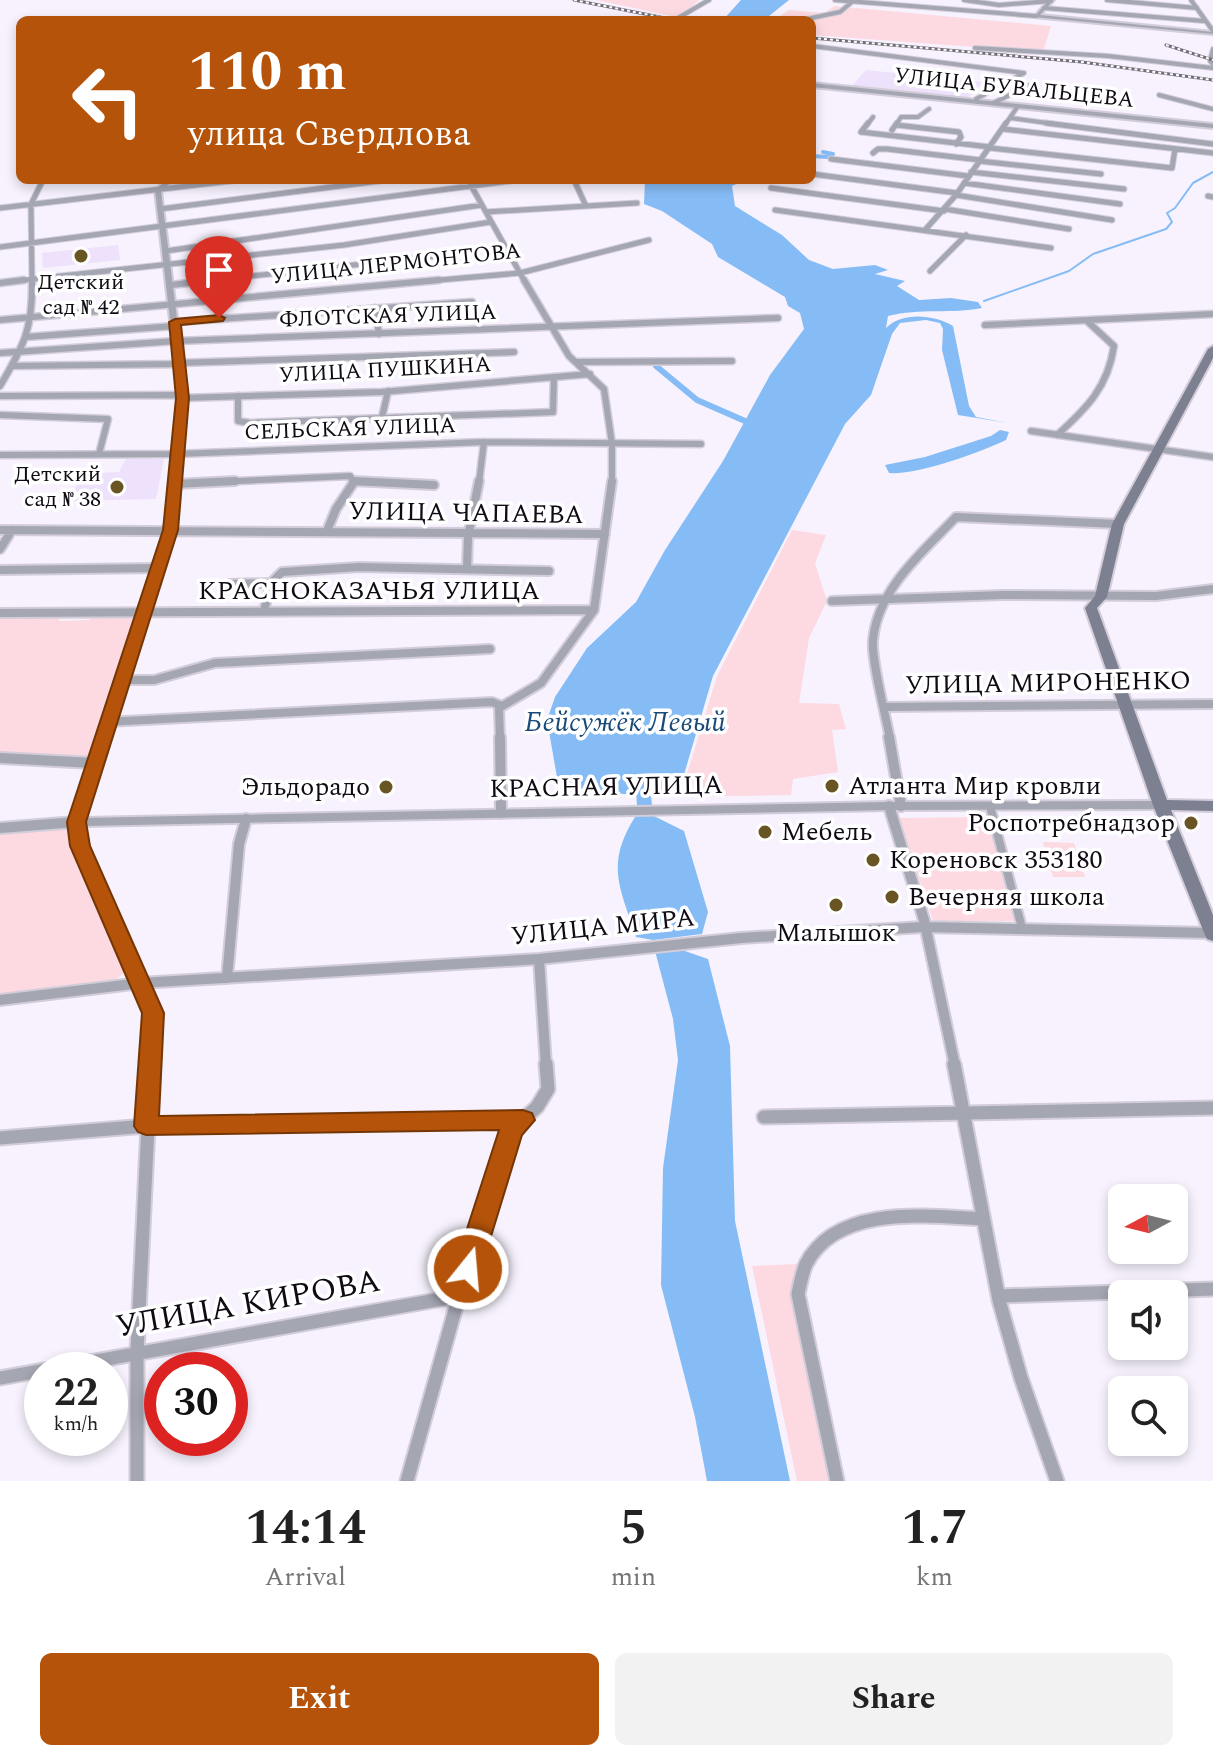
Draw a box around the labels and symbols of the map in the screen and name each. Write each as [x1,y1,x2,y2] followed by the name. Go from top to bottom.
[892,59,1136,117] street label: УЛИЦА БУВАЛЬЦЕВА
[269,234,523,294] street label: УЛИЦА ЛЕРМОНТОВА
[185,236,253,318] pin
[72,247,90,265] marker: Детский сад № 42
[38,266,124,324] place label: Детский сад № 42
[279,296,497,336] street label: ФЛОТСКАЯ УЛИЦА
[278,348,492,392] street label: УЛИЦА ПУШКИНА
[244,409,456,449] street label: СЕЛЬСКАЯ УЛИЦА
[14,458,101,516] place label: Детский сад № 38
[108,478,126,496] marker: Детский сад № 38
[348,491,584,535] street label: УЛИЦА ЧАПАЕВА
[198,571,540,611] street label: КРАСНОКАЗАЧЬЯ УЛИЦА
[905,661,1191,705] street label: УЛИЦА МИРОНЕНКО
[524,701,726,744] water label: Бейсужёк Левый
[489,765,723,809] street label: КРАСНАЯ УЛИЦА
[848,766,1101,806] place label: Атланта Мир кровли
[241,767,370,807] place label: Эльдорадо
[823,777,841,795] marker: Атланта Мир кровли
[377,778,395,796] marker: Эльдорадо
[967,803,1175,843] place label: Роспотребнадзор
[781,812,872,852] place label: Мебель
[1182,814,1200,832] marker: Роспотребнадзор
[756,823,774,841] marker: Мебель
[889,840,1103,880] place label: Кореновск 353180
[864,851,882,869] marker: Кореновск 353180
[908,877,1105,917] place label: Вечерняя школа
[883,888,901,906] marker: Вечерняя школа
[827,896,845,914] marker: Малышок
[509,897,697,957] street label: УЛИЦА МИРА
[776,913,896,953] place label: Малышок
[1108,1184,1188,1264] north arrow
[426,1227,510,1311] position arrow
[112,1257,384,1351] street label: УЛИЦА КИРОВА
[144,1352,248,1456] speed limit sign: 30

